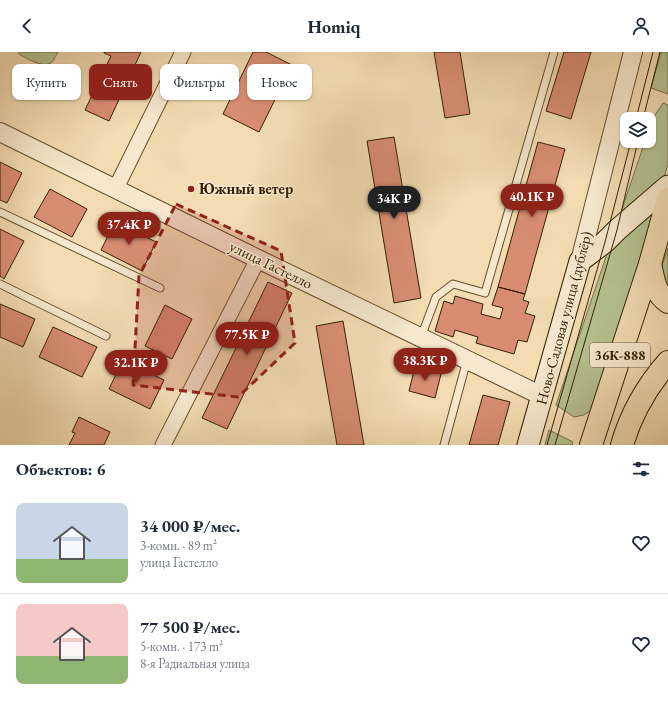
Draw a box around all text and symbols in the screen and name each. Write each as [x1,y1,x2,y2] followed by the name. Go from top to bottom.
[16,15,38,37] icon: back
[308,15,360,38] text: Homiq
[630,15,652,37] icon: person
[12,64,81,100] chip: Купить
[89,64,152,100] chip: Снять
[160,64,239,100] chip: Фильтры
[247,64,312,100] chip: Новое
[620,112,656,148] map controls
[620,112,656,148] button: layers
[199,179,293,198] place label: Южный ветер
[186,184,196,194] marker: Южный ветер
[495,184,569,218] pin: 40.1K ₽
[366,186,422,220] pin: 34K ₽
[510,188,554,205] text: 40.1K ₽
[377,190,411,207] text: 34K ₽
[92,212,166,246] pin: 37.4K ₽
[107,216,151,233] text: 37.4K ₽
[531,229,596,407] street label: Ново-Садовая улица (дублёр)
[227,236,316,293] street label: улица Гастелло
[210,322,284,356] pin: 77.5K ₽
[225,326,269,343] text: 77.5K ₽
[590,343,650,367] road number: 36К-888
[388,348,462,382] pin: 38.3K ₽
[99,350,173,384] pin: 32.1K ₽
[403,352,447,369] text: 38.3K ₽
[114,354,158,371] text: 32.1K ₽
[16,458,106,480] text: Объектов: 6
[630,458,652,480] icon: filters
[140,515,240,537] text: 34 000 ₽/мес.
[48,519,96,567] icon: home
[630,532,652,554] icon: heart
[140,537,217,554] text: 3-комн. · 89 m²
[140,554,218,571] text: улица Гастелло
[140,616,240,638] text: 77 500 ₽/мес.
[48,620,96,668] icon: home
[630,633,652,655] icon: heart
[140,638,223,655] text: 5-комн. · 173 m²
[140,655,250,672] text: 8-я Радиальная улица

